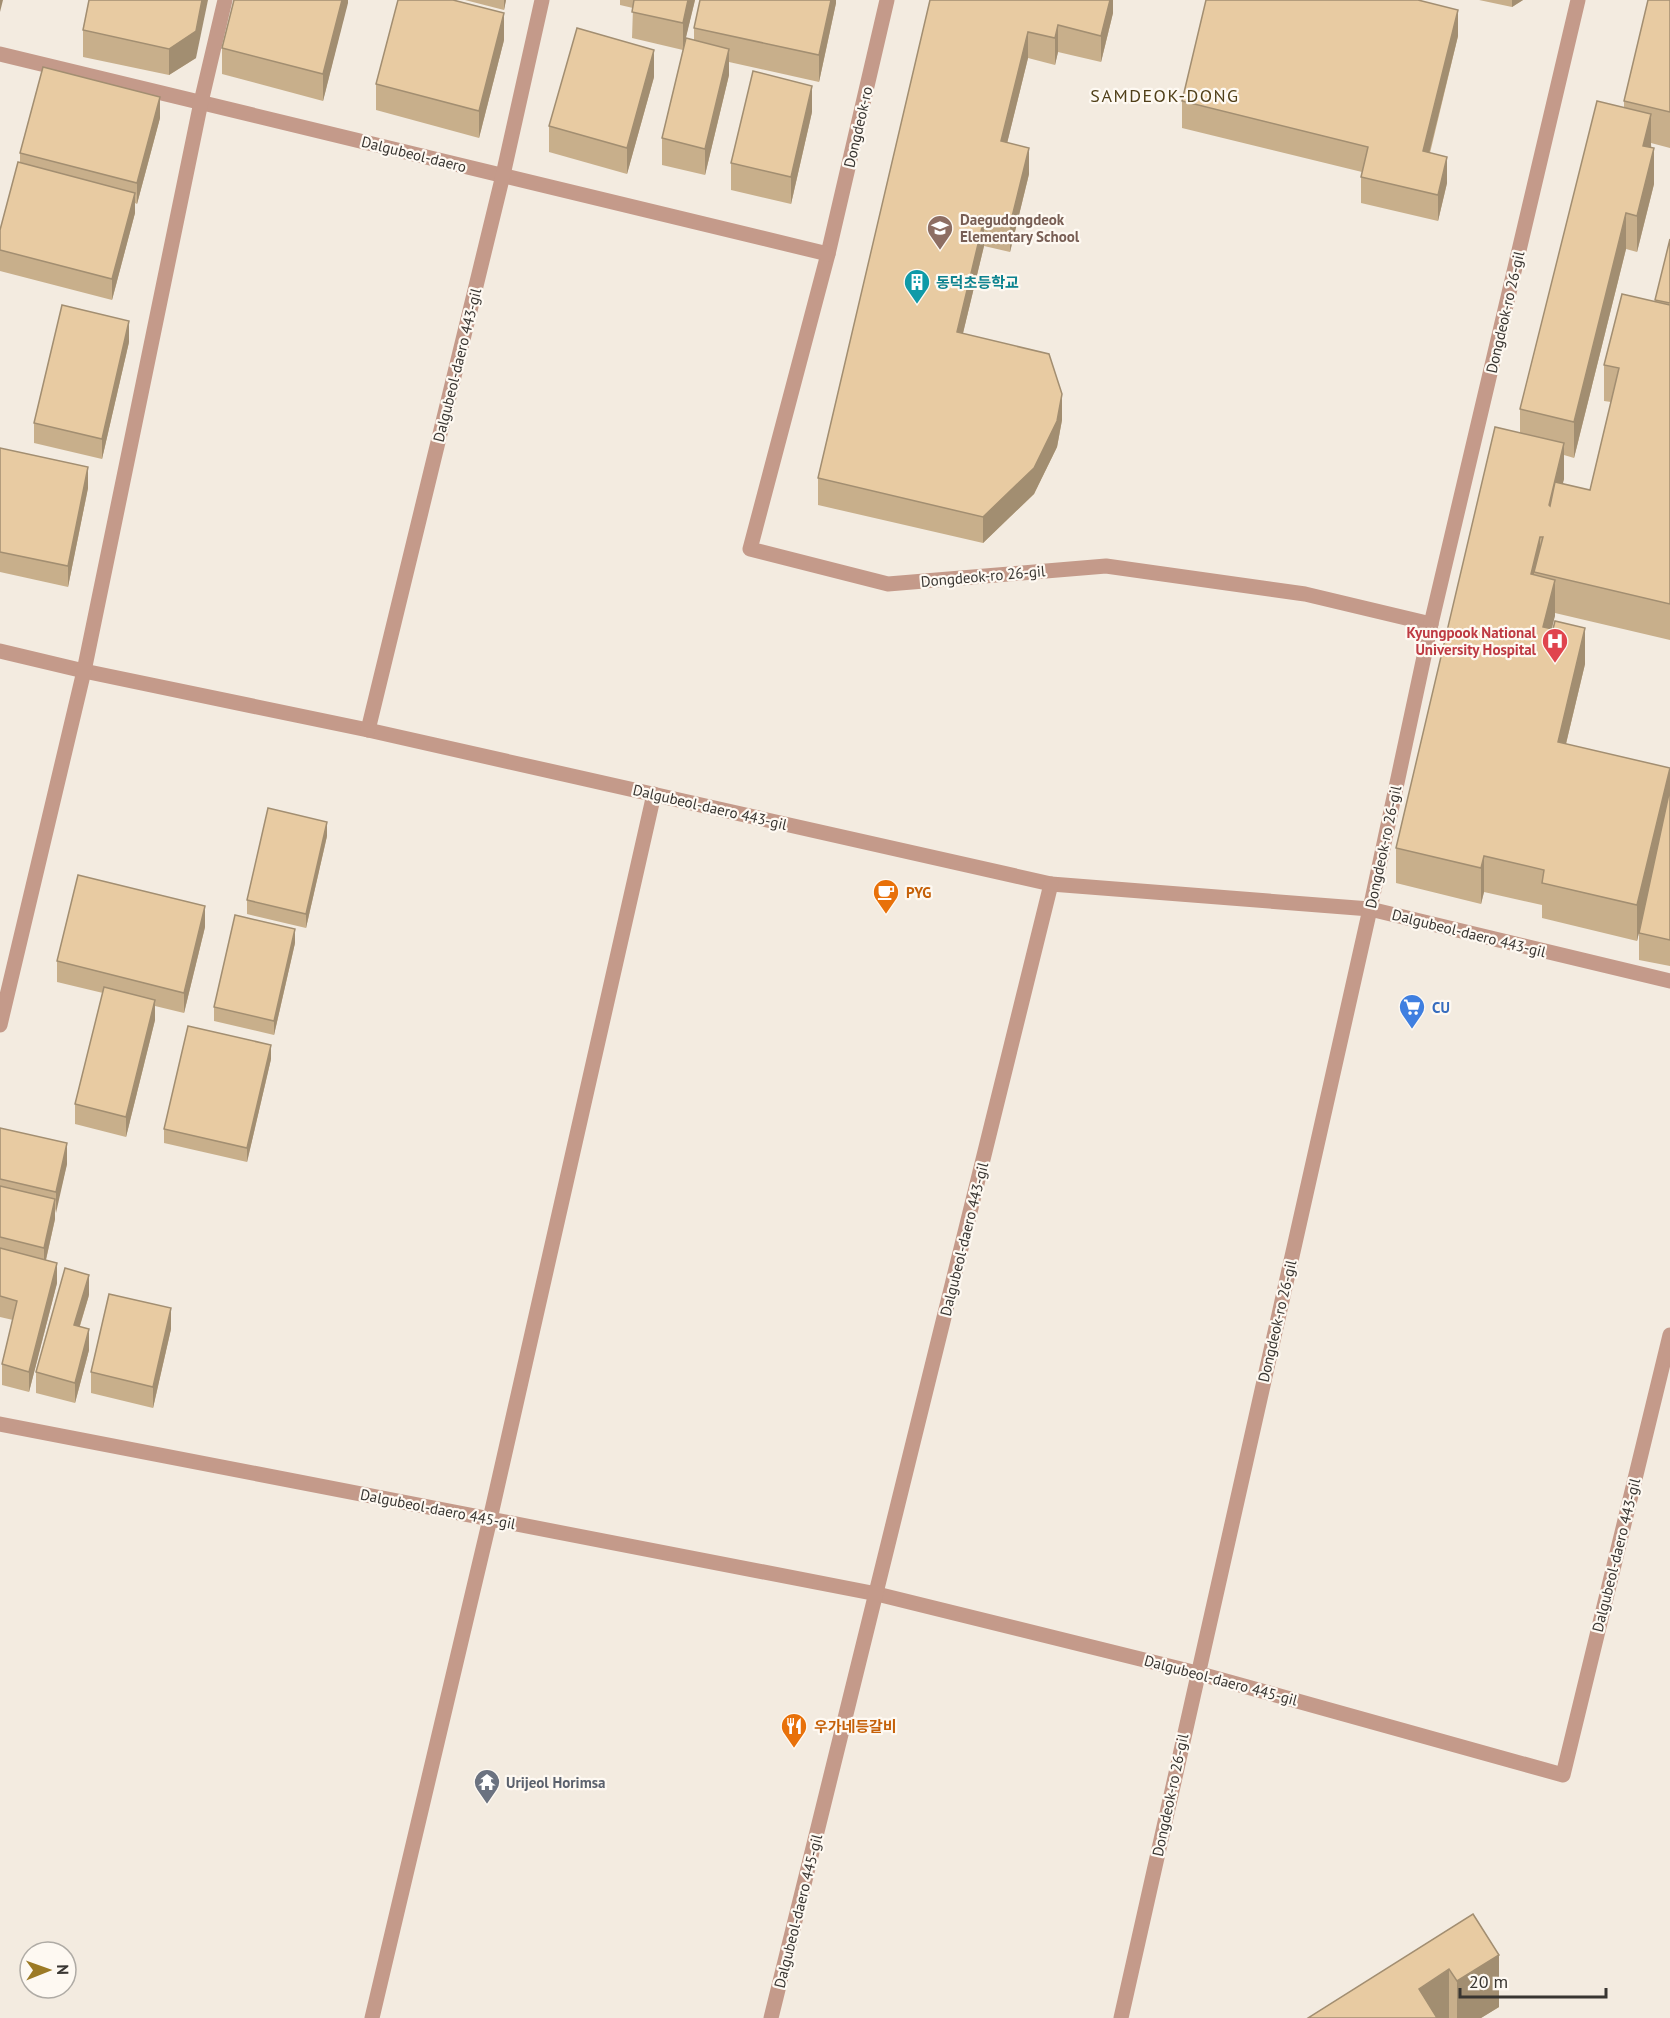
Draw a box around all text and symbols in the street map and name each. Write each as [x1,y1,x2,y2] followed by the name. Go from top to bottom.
[1090,84,1240,107] district label: SAMDEOK-DONG
[839,85,877,169] street label: Dongdeok-ro
[360,132,468,176] street label: Dalgubeol-daero
[960,210,1080,246] place label: Daegudongdeok Elementary School
[925,213,955,251] school or university icon: Daegudongdeok Elementary School
[1482,248,1528,375] street label: Dongdeok-ro 26-gil
[902,267,932,305] building icon: 동덕초등학교
[936,273,1019,292] place label: 동덕초등학교
[429,286,485,444] street label: Dalgubeol-daero 443-gil
[920,561,1047,591] street label: Dongdeok-ro 26-gil
[1406,623,1537,659] place label: Kyungpook National University Hospital
[1540,626,1570,664] hospital icon: Kyungpook National University Hospital
[631,780,790,834] street label: Dalgubeol-daero 443-gil
[1361,783,1405,910] street label: Dongdeok-ro 26-gil
[871,877,901,915] cafe icon: PYG
[906,883,931,902] place label: PYG
[1390,905,1548,961] street label: Dalgubeol-daero 443-gil
[1397,992,1427,1030] supermarket icon: CU
[1432,998,1450,1017] place label: CU
[936,1160,992,1318] street label: Dalgubeol-daero 443-gil
[1254,1257,1300,1384] street label: Dongdeok-ro 26-gil
[1588,1476,1644,1634] street label: Dalgubeol-daero 443-gil
[359,1485,518,1533] street label: Dalgubeol-daero 445-gil
[1142,1650,1300,1710] street label: Dalgubeol-daero 445-gil
[779,1711,809,1749] restaurant icon: 우가네등갈비
[814,1717,897,1736] place label: 우가네등갈비
[1148,1731,1192,1858] street label: Dongdeok-ro 26-gil
[472,1767,502,1805] temple icon: Urijeol Horimsa
[506,1773,606,1792] place label: Urijeol Horimsa
[770,1832,826,1990] street label: Dalgubeol-daero 445-gil
[18,1940,78,2000] north arrow
[1460,1961,1606,1999] scale bar
[53,1964,73,1975] text: N
[1469,1970,1508,1993] text: 20 m

